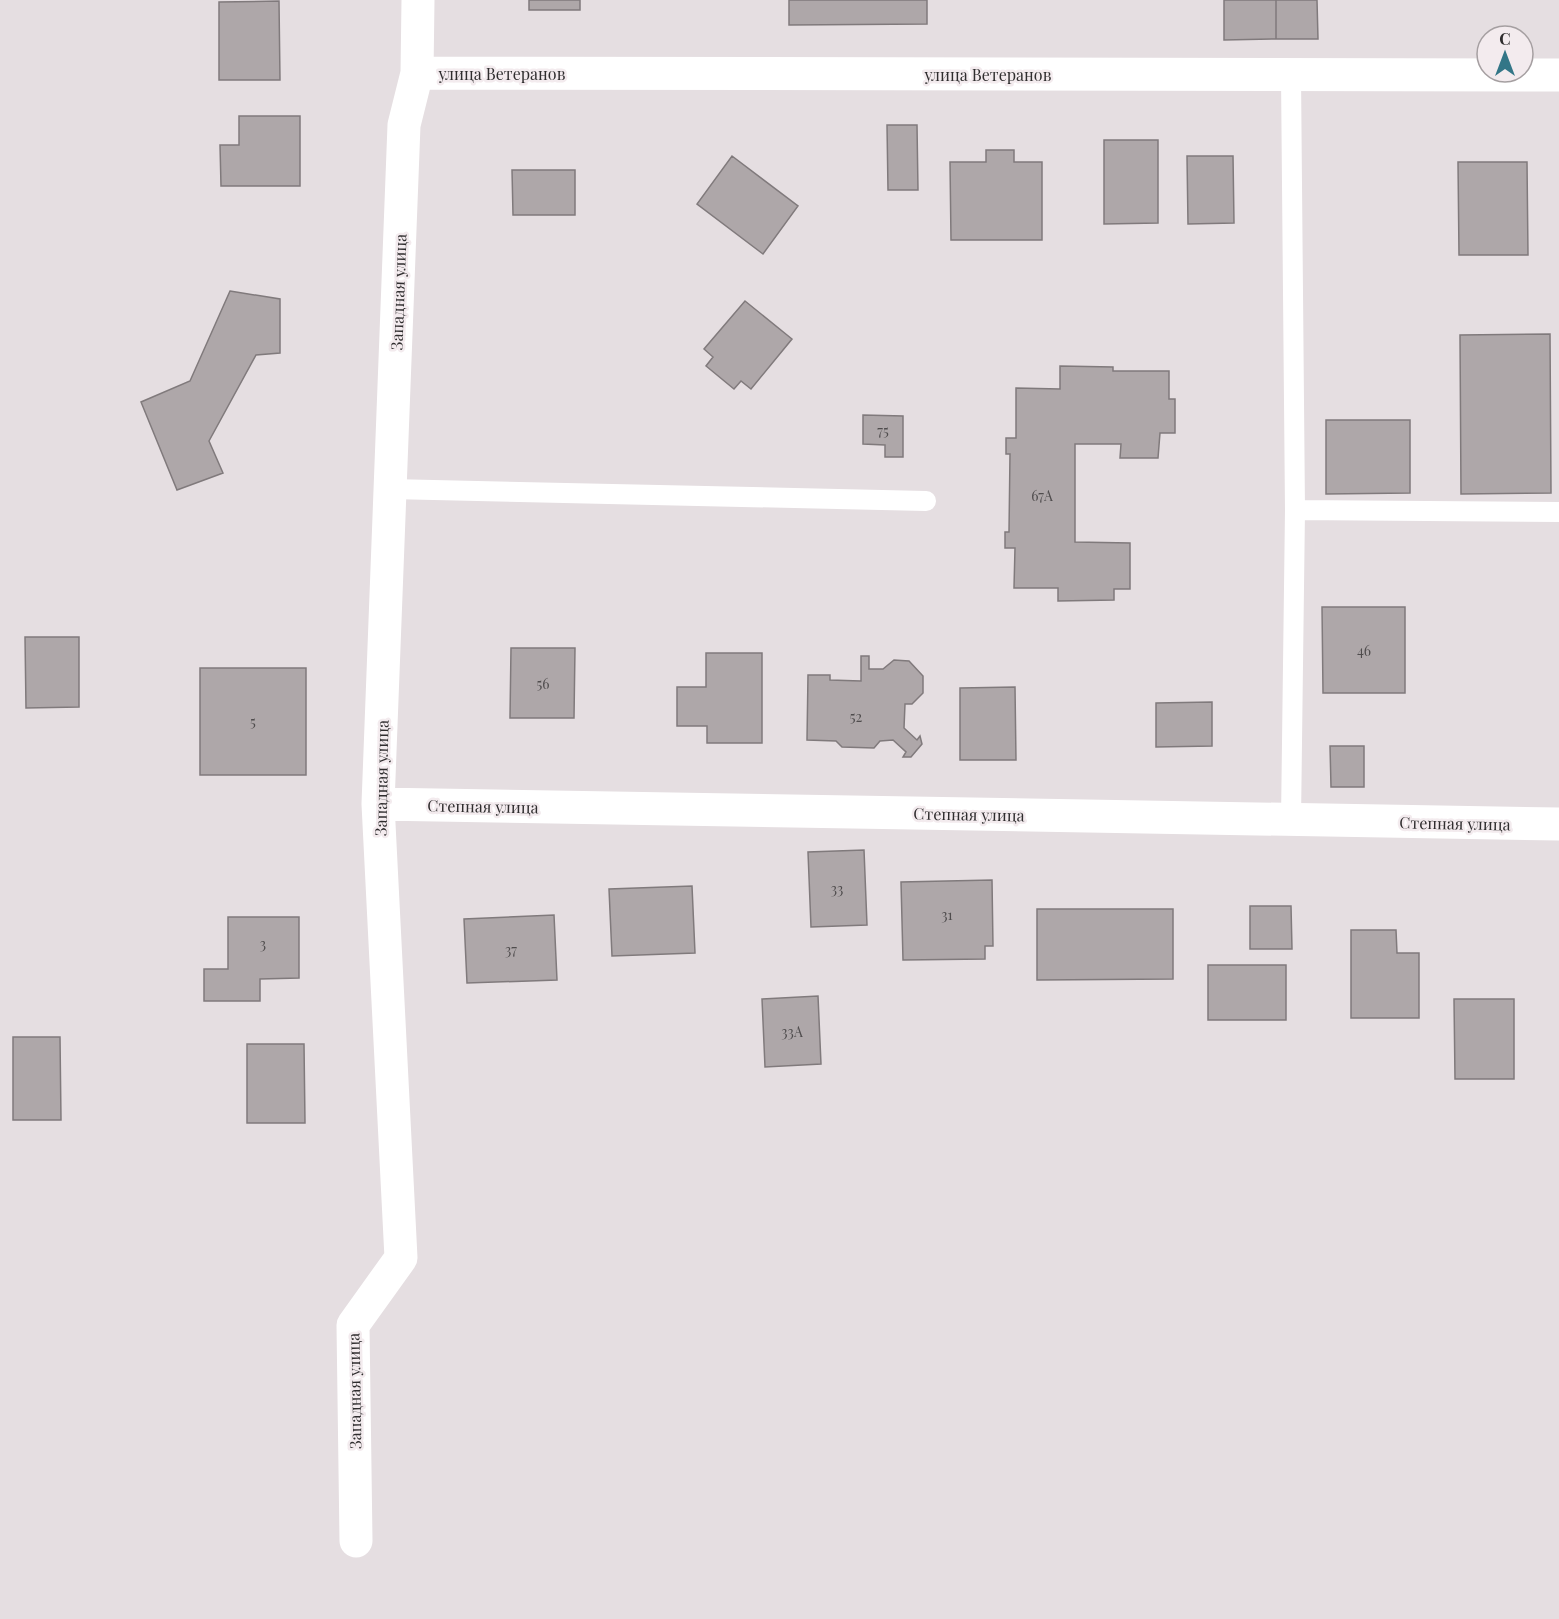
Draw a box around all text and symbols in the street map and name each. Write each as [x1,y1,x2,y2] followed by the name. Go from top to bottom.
[1475,24,1535,84] north arrow
[1499,28,1511,49] text: С
[438,63,566,84] street label: улица Ветеранов
[924,64,1052,85] street label: улица Ветеранов
[385,233,411,351] street label: Западная улица
[877,421,889,440] house number: 75
[1031,486,1053,505] house number: 67А
[1357,641,1371,660] house number: 46
[536,674,550,693] house number: 56
[850,707,863,726] house number: 52
[250,712,256,731] house number: 5
[369,720,393,836] street label: Западная улица
[427,795,539,817] street label: Степная улица
[913,803,1025,825] street label: Степная улица
[1399,812,1511,834] street label: Степная улица
[831,879,843,898] house number: 33
[941,905,953,924] house number: 31
[260,934,266,953] house number: 3
[505,940,517,959] house number: 37
[781,1022,803,1041] house number: 33А
[342,1333,366,1449] street label: Западная улица

